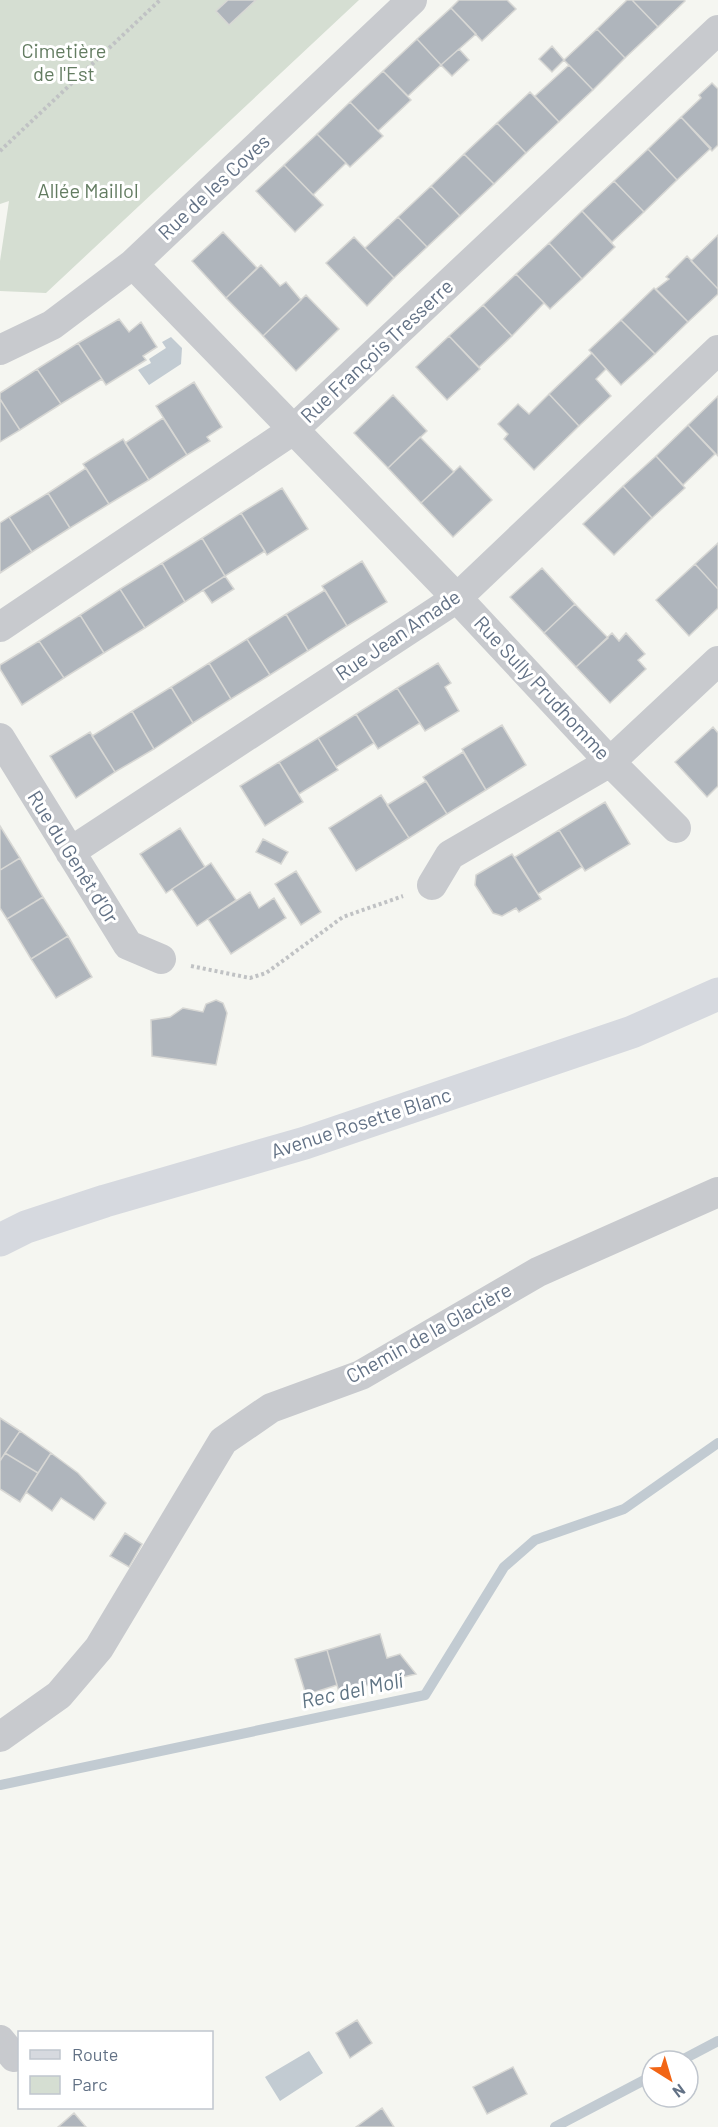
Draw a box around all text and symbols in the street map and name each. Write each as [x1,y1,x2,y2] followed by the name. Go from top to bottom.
[21,38,107,85] park label: Cimetière de l'Est
[153,128,274,244] street label: Rue de les Coves
[38,178,138,202] park label: Allée Maillol
[295,273,457,427] street label: Rue François Tresserre
[331,584,464,685] street label: Rue Jean Amade
[470,610,616,764] street label: Rue Sully Prudhomme
[23,786,124,927] street label: Rue du Genêt d'Or
[268,1082,454,1163] street label: Avenue Rosette Blanc
[342,1277,515,1388] street label: Chemin de la Glacière
[299,1666,406,1713] water label: Rec del Molí
[18,2031,213,2109] legend
[72,2043,118,2065] text: Route
[640,2049,700,2109] north arrow
[72,2073,108,2095] text: Parc
[669,2081,689,2102] text: N

